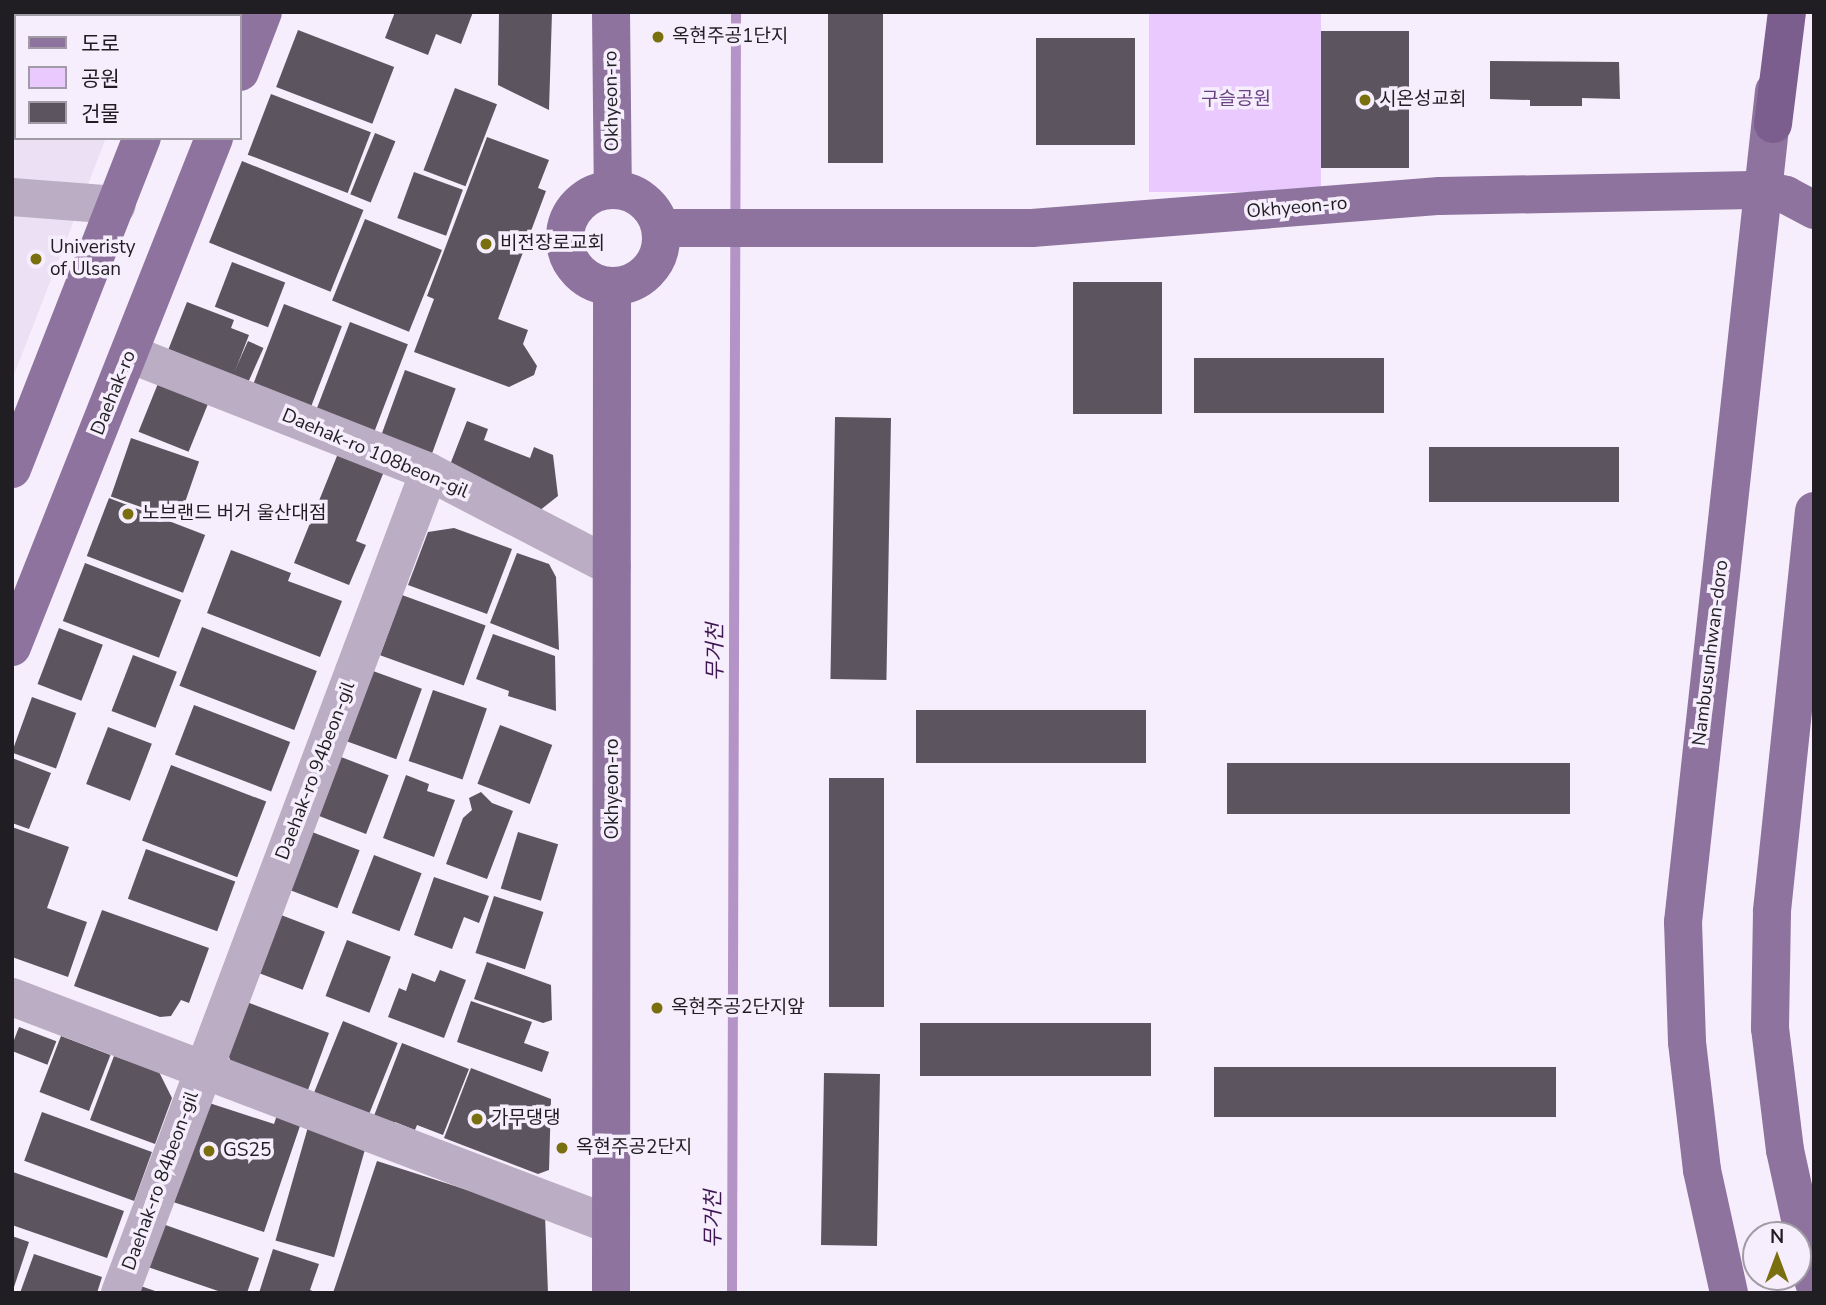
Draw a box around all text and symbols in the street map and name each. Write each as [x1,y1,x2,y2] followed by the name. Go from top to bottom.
[14,14,242,140] legend
[672,26,788,48] place label: 옥현주공1단지
[650,29,666,45] marker: 옥현주공1단지
[81,30,120,58] text: 도로
[600,50,624,152] street label: Okhyeon-ro
[81,65,120,93] text: 공원
[1201,89,1271,111] park label: 구슬공원
[1379,89,1466,111] place label: 시온성교회
[1357,92,1373,108] marker: 시온성교회
[81,100,120,128] text: 건물
[1246,192,1348,224] street label: Okhyeon-ro
[500,233,605,255] place label: 비전장로교회
[478,236,494,252] marker: 비전장로교회
[50,237,136,281] place label: Univeristy of Ulsan
[28,251,44,267] marker: Univeristy of Ulsan
[87,347,141,439] street label: Daehak-ro
[278,404,472,504] street label: Daehak-ro 108beon-gil
[142,503,327,525] place label: 노브랜드 버거 울산대점
[120,506,136,522] marker: 노브랜드 버거 울산대점
[1688,559,1734,747] street label: Nambusunhwan-doro
[702,623,728,681] water label: 무거천
[271,679,361,863] street label: Daehak-ro 94beon-gil
[602,738,624,840] street label: Okhyeon-ro
[671,997,805,1019] place label: 옥현주공2단지앞
[649,1000,665,1016] marker: 옥현주공2단지앞
[118,1088,204,1274] street label: Daehak-ro 84beon-gil
[491,1108,561,1130] place label: 가무댕댕
[469,1111,485,1127] marker: 가무댕댕
[576,1137,692,1159] place label: 옥현주공2단지
[223,1140,271,1162] place label: GS25
[554,1140,570,1156] marker: 옥현주공2단지
[201,1143,217,1159] marker: GS25
[700,1190,726,1248] water label: 무거천
[1742,1221,1812,1291] north arrow
[1770,1224,1784,1250] text: N

